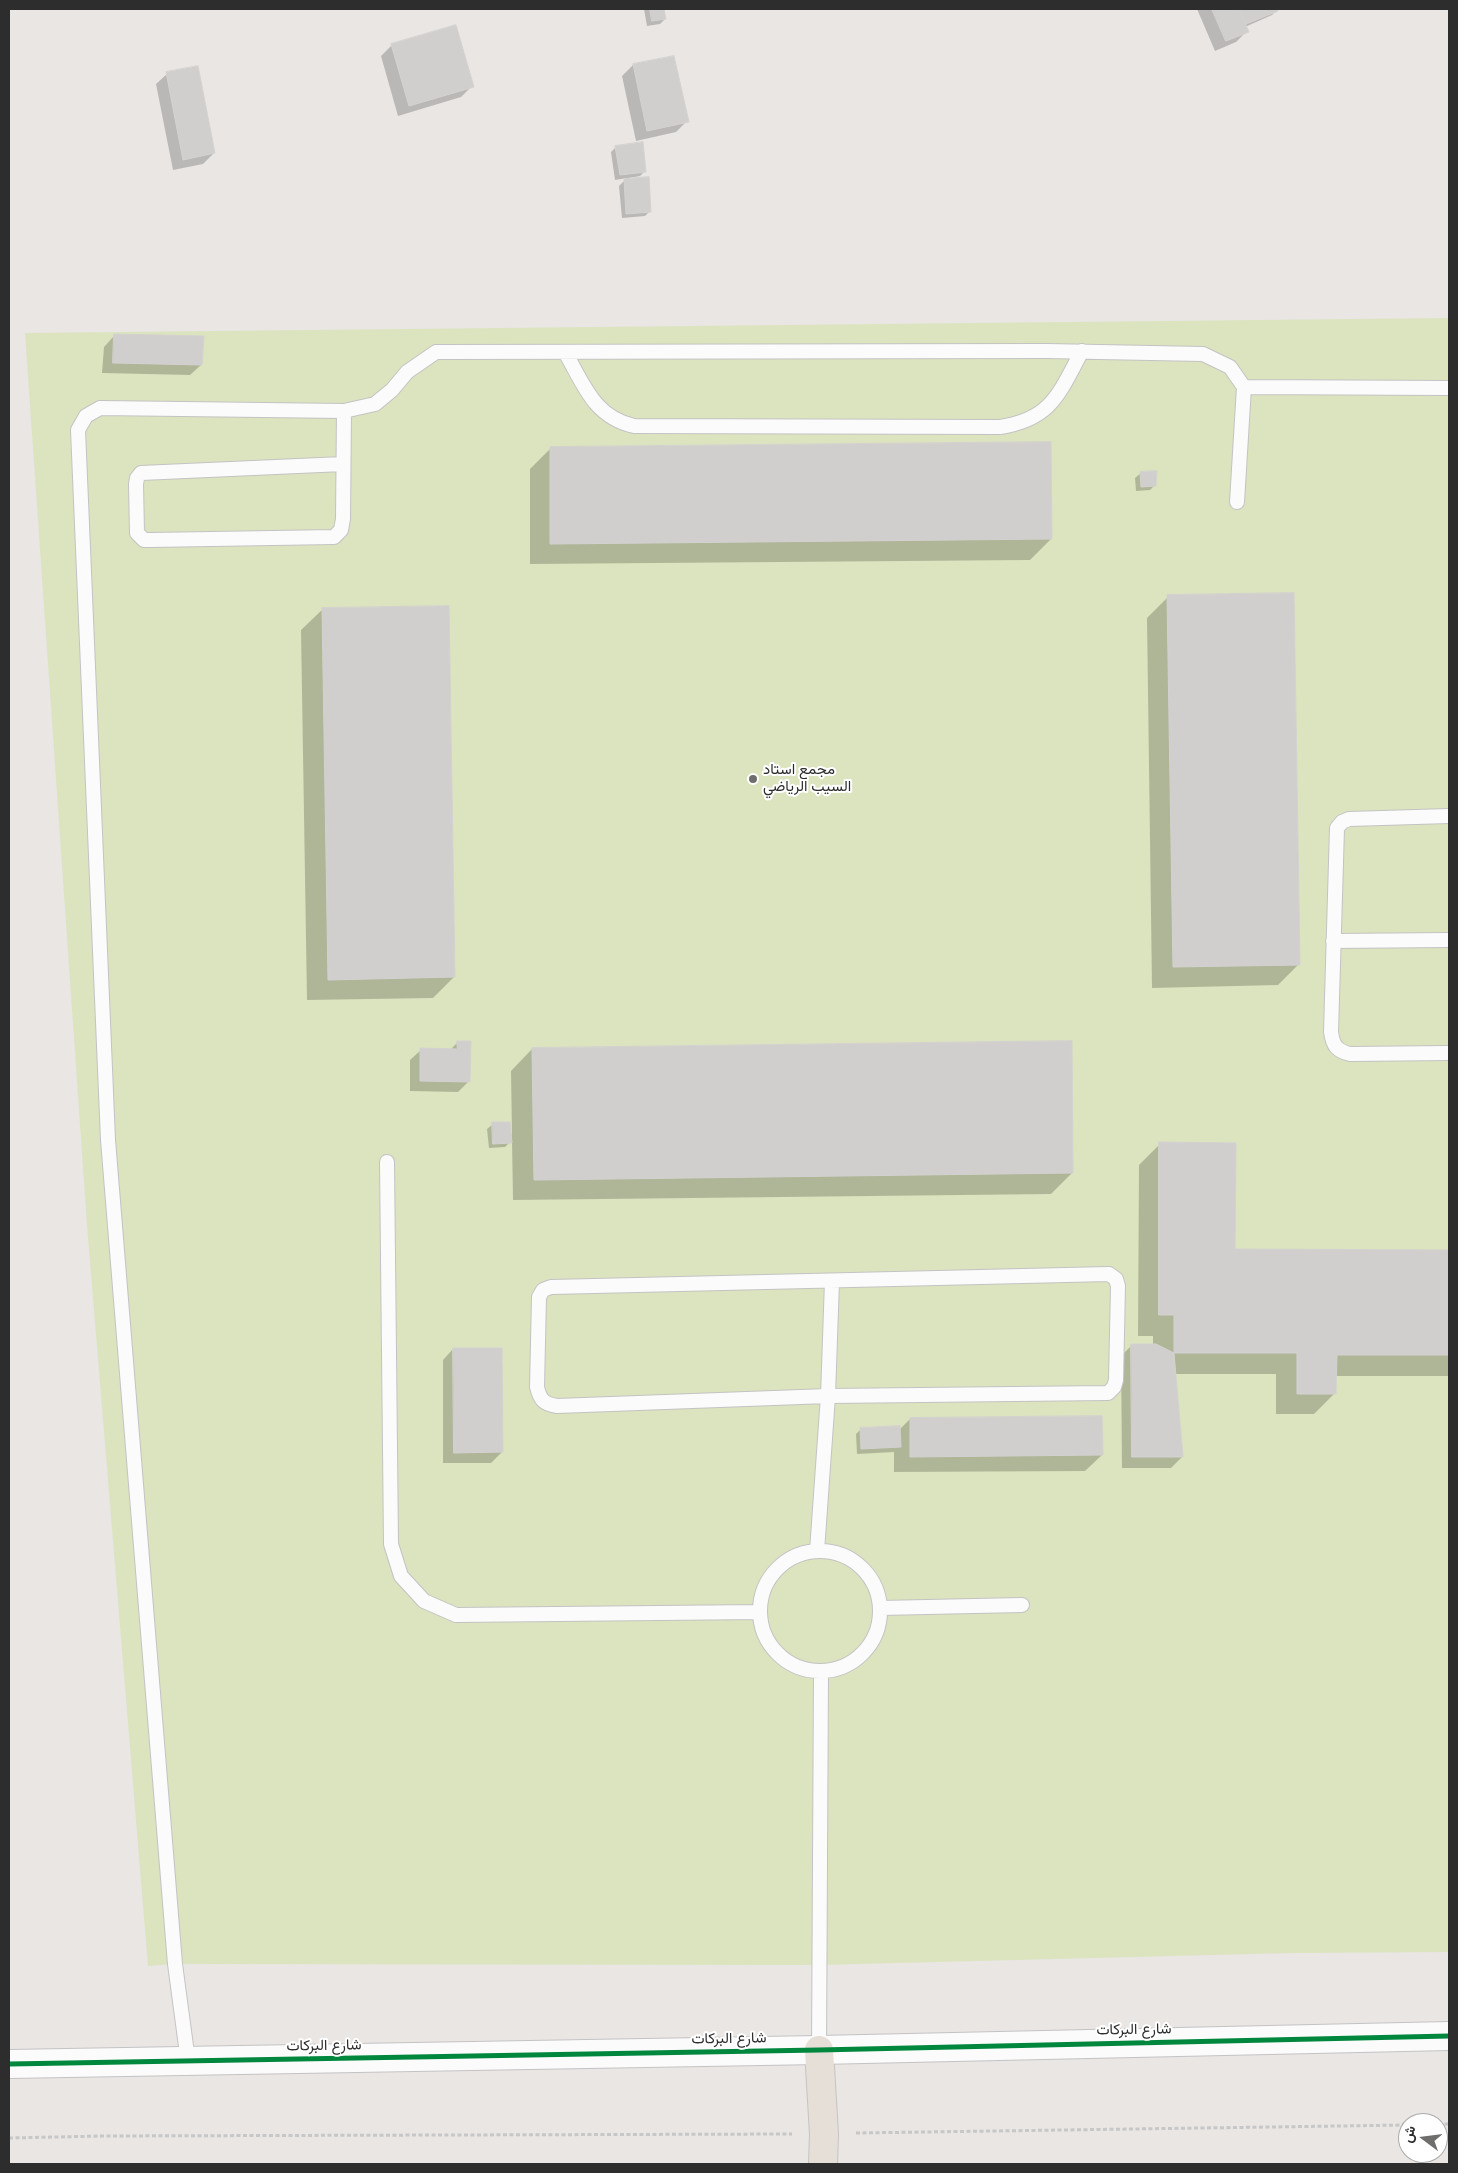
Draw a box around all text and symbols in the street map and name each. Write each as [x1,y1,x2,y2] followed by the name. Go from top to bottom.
[763,761,851,796] place label: مجمع استاد السيب الرياضي
[747,773,759,785] marker: مجمع استاد السيب الرياضي
[1096,2020,1172,2040] street label: شارع البركات
[691,2029,767,2049] street label: شارع البركات
[286,2036,362,2056] street label: شارع البركات
[1398,2113,1448,2163] north arrow
[1399,2124,1419,2145] text: ش

